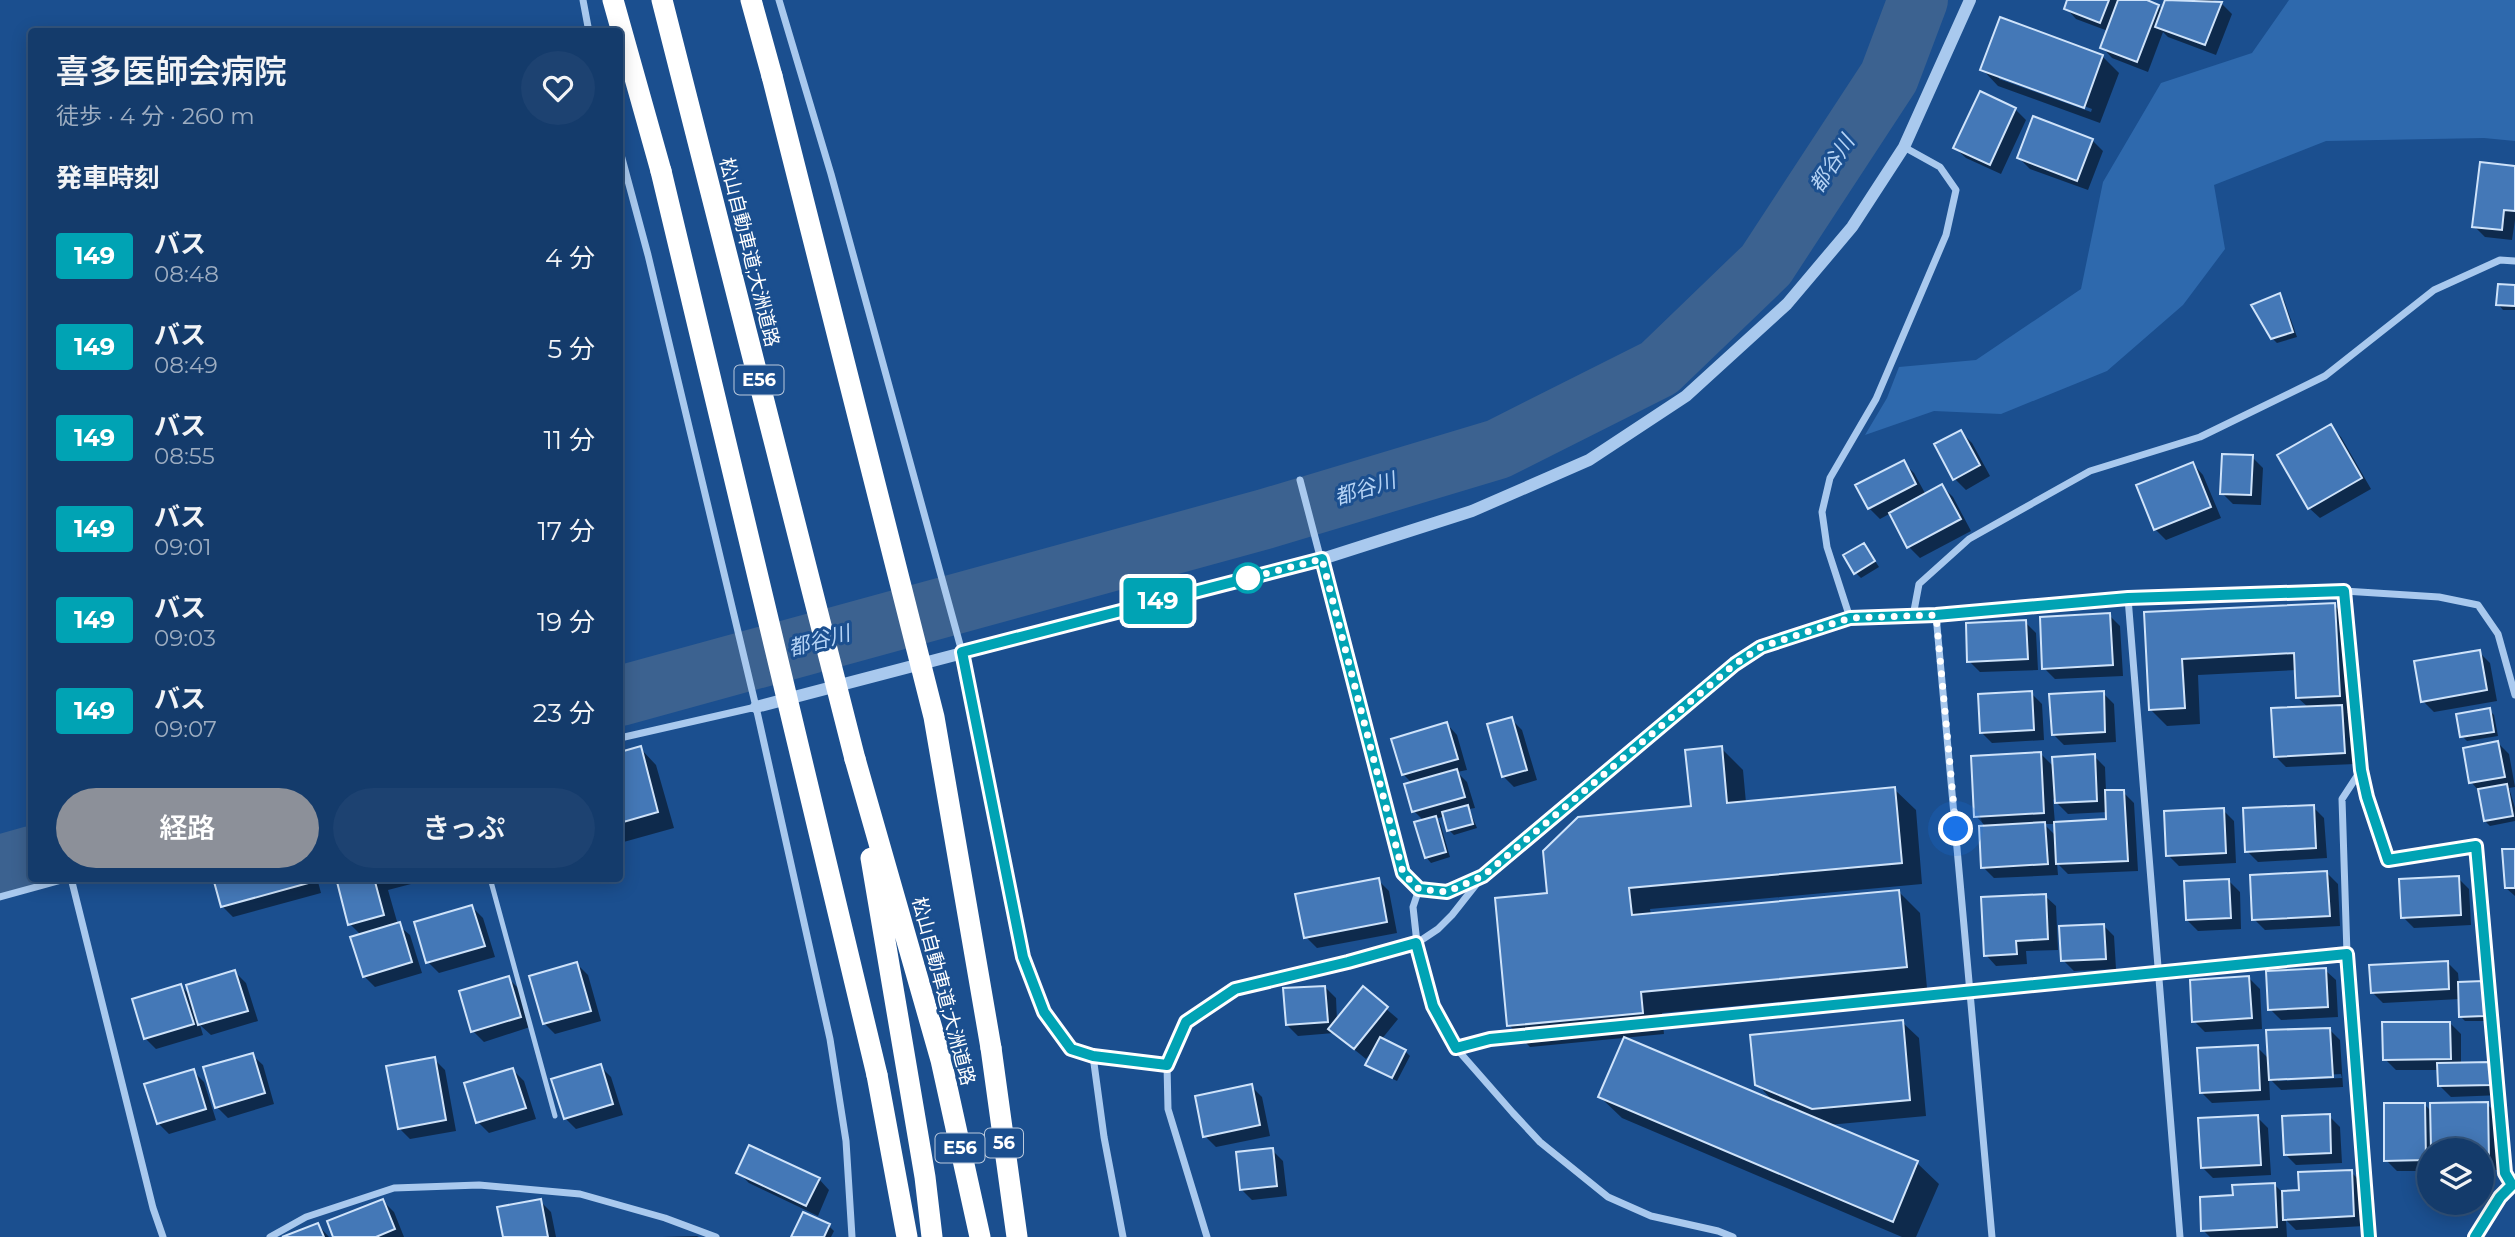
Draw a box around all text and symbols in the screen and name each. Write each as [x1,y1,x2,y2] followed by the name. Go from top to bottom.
[56,51,287,91] text: 喜多医師会病院
[521,51,595,125] button: heart
[56,102,255,130] text: 徒歩 · 4 分 · 260 m
[1804,129,1860,197] water label: 都谷川
[715,155,784,349] street label: 松山自動車道;大洲道路
[56,162,160,194] text: 発車時刻
[154,228,206,260] text: バス
[74,241,115,270] text: 149
[545,242,595,274] text: 4 分
[154,260,219,288] text: 08:48
[154,319,206,351] text: バス
[74,332,115,361] text: 149
[547,333,595,365] text: 5 分
[154,351,218,379] text: 08:49
[734,366,784,394] road number: E56
[154,410,206,442] text: バス
[74,423,115,452] text: 149
[543,424,595,456] text: 11 分
[154,442,215,470] text: 08:55
[1331,467,1401,510] water label: 都谷川
[154,501,206,533] text: バス
[74,514,115,543] text: 149
[537,515,595,547] text: 17 分
[154,533,212,561] text: 09:01
[1233,563,1263,593] unlabelled marker
[1118,578,1198,624] line badge: 149
[1137,586,1179,615] text: 149
[154,592,206,624] text: バス
[74,605,115,634] text: 149
[537,606,595,638] text: 19 分
[785,620,854,661] water label: 都谷川
[154,624,216,652] text: 09:03
[154,683,206,715] text: バス
[74,696,115,725] text: 149
[533,697,595,729] text: 23 分
[154,715,217,743] text: 09:07
[56,788,319,868] button: 経路
[333,788,595,868] button: きっぷ
[1938,811,1973,846] your location
[907,894,980,1088] street label: 松山自動車道;大洲道路
[985,1128,1023,1158] road number: 56
[936,1134,984,1162] road number: E56
[2417,1138,2494,1215] map controls
[2417,1138,2494,1215] button: layers

